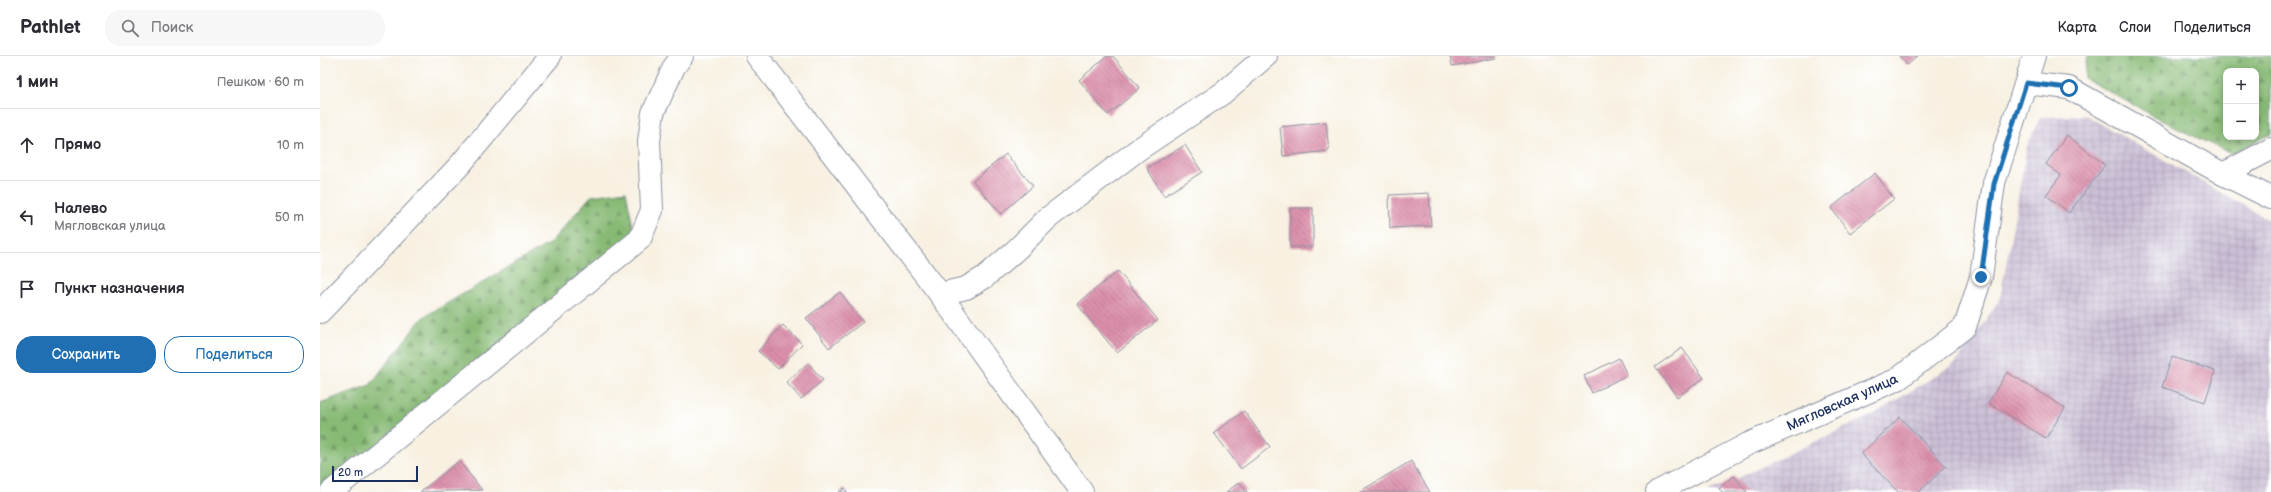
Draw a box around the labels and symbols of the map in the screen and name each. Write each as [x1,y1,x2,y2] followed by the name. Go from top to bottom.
[2060,79,2078,97] route start
[1972,268,1990,286] route end
[1784,370,1901,435] street label: Мягловская улица
[332,464,418,483] scale bar

